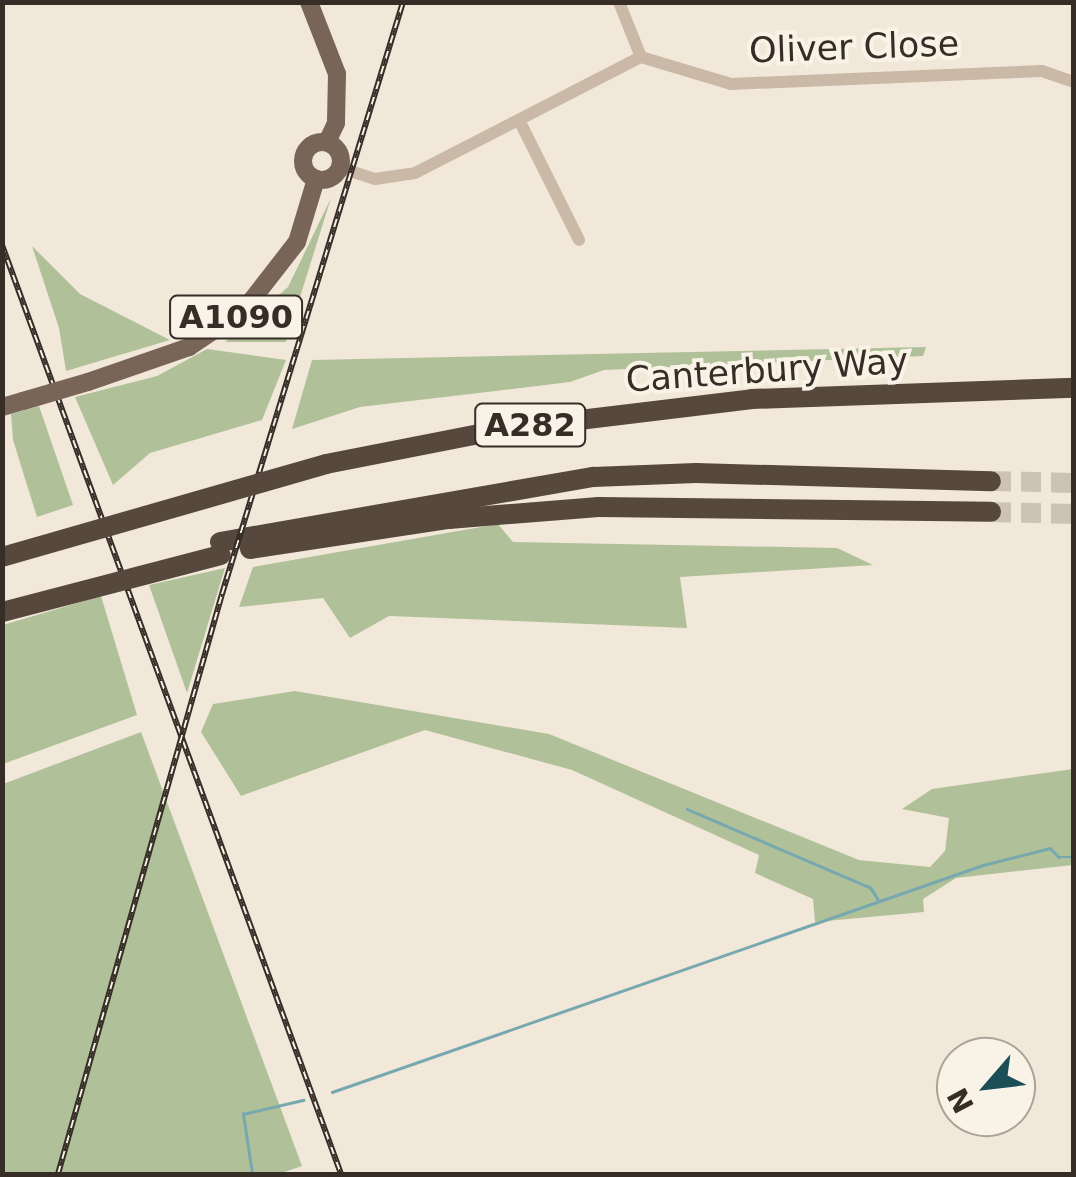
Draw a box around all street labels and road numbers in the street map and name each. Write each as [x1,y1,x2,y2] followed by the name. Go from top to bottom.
[748,22,960,72] street label: Oliver Close
[168,290,304,344] road number: A1090
[624,339,910,401] street label: Canterbury Way
[472,398,588,452] road number: A282

